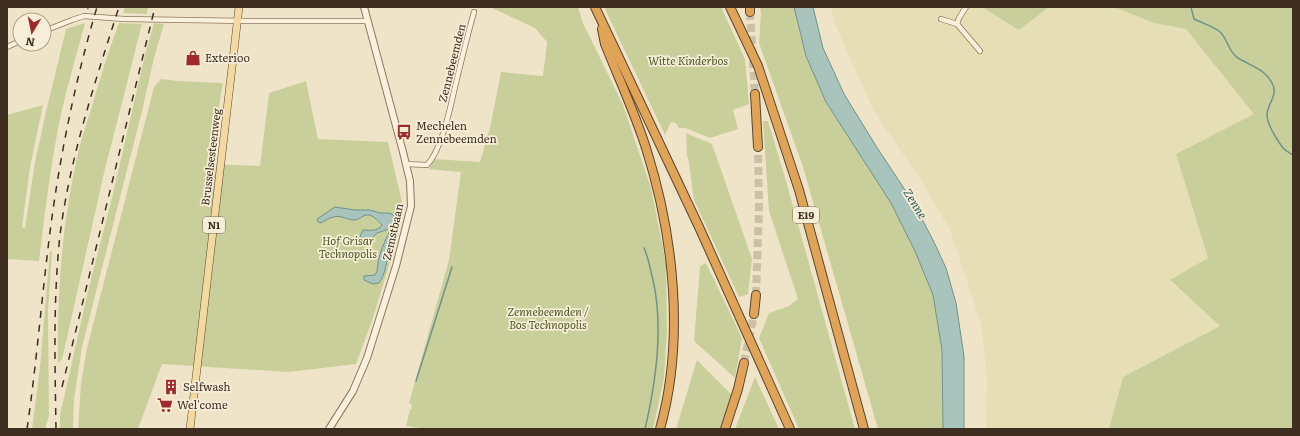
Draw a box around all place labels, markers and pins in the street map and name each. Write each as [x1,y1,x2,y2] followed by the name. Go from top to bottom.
[184,49,202,67] shop icon: Exterioo
[205,49,250,65] place label: Exterioo
[416,117,497,146] place label: Mechelen Zennebeemden
[395,123,413,141] bus stop icon: Mechelen Zennebeemden
[162,378,180,396] building icon: Selfwash
[183,378,231,394] place label: Selfwash
[156,396,174,414] supermarket icon: Wel'come
[177,396,228,412] place label: Wel'come

